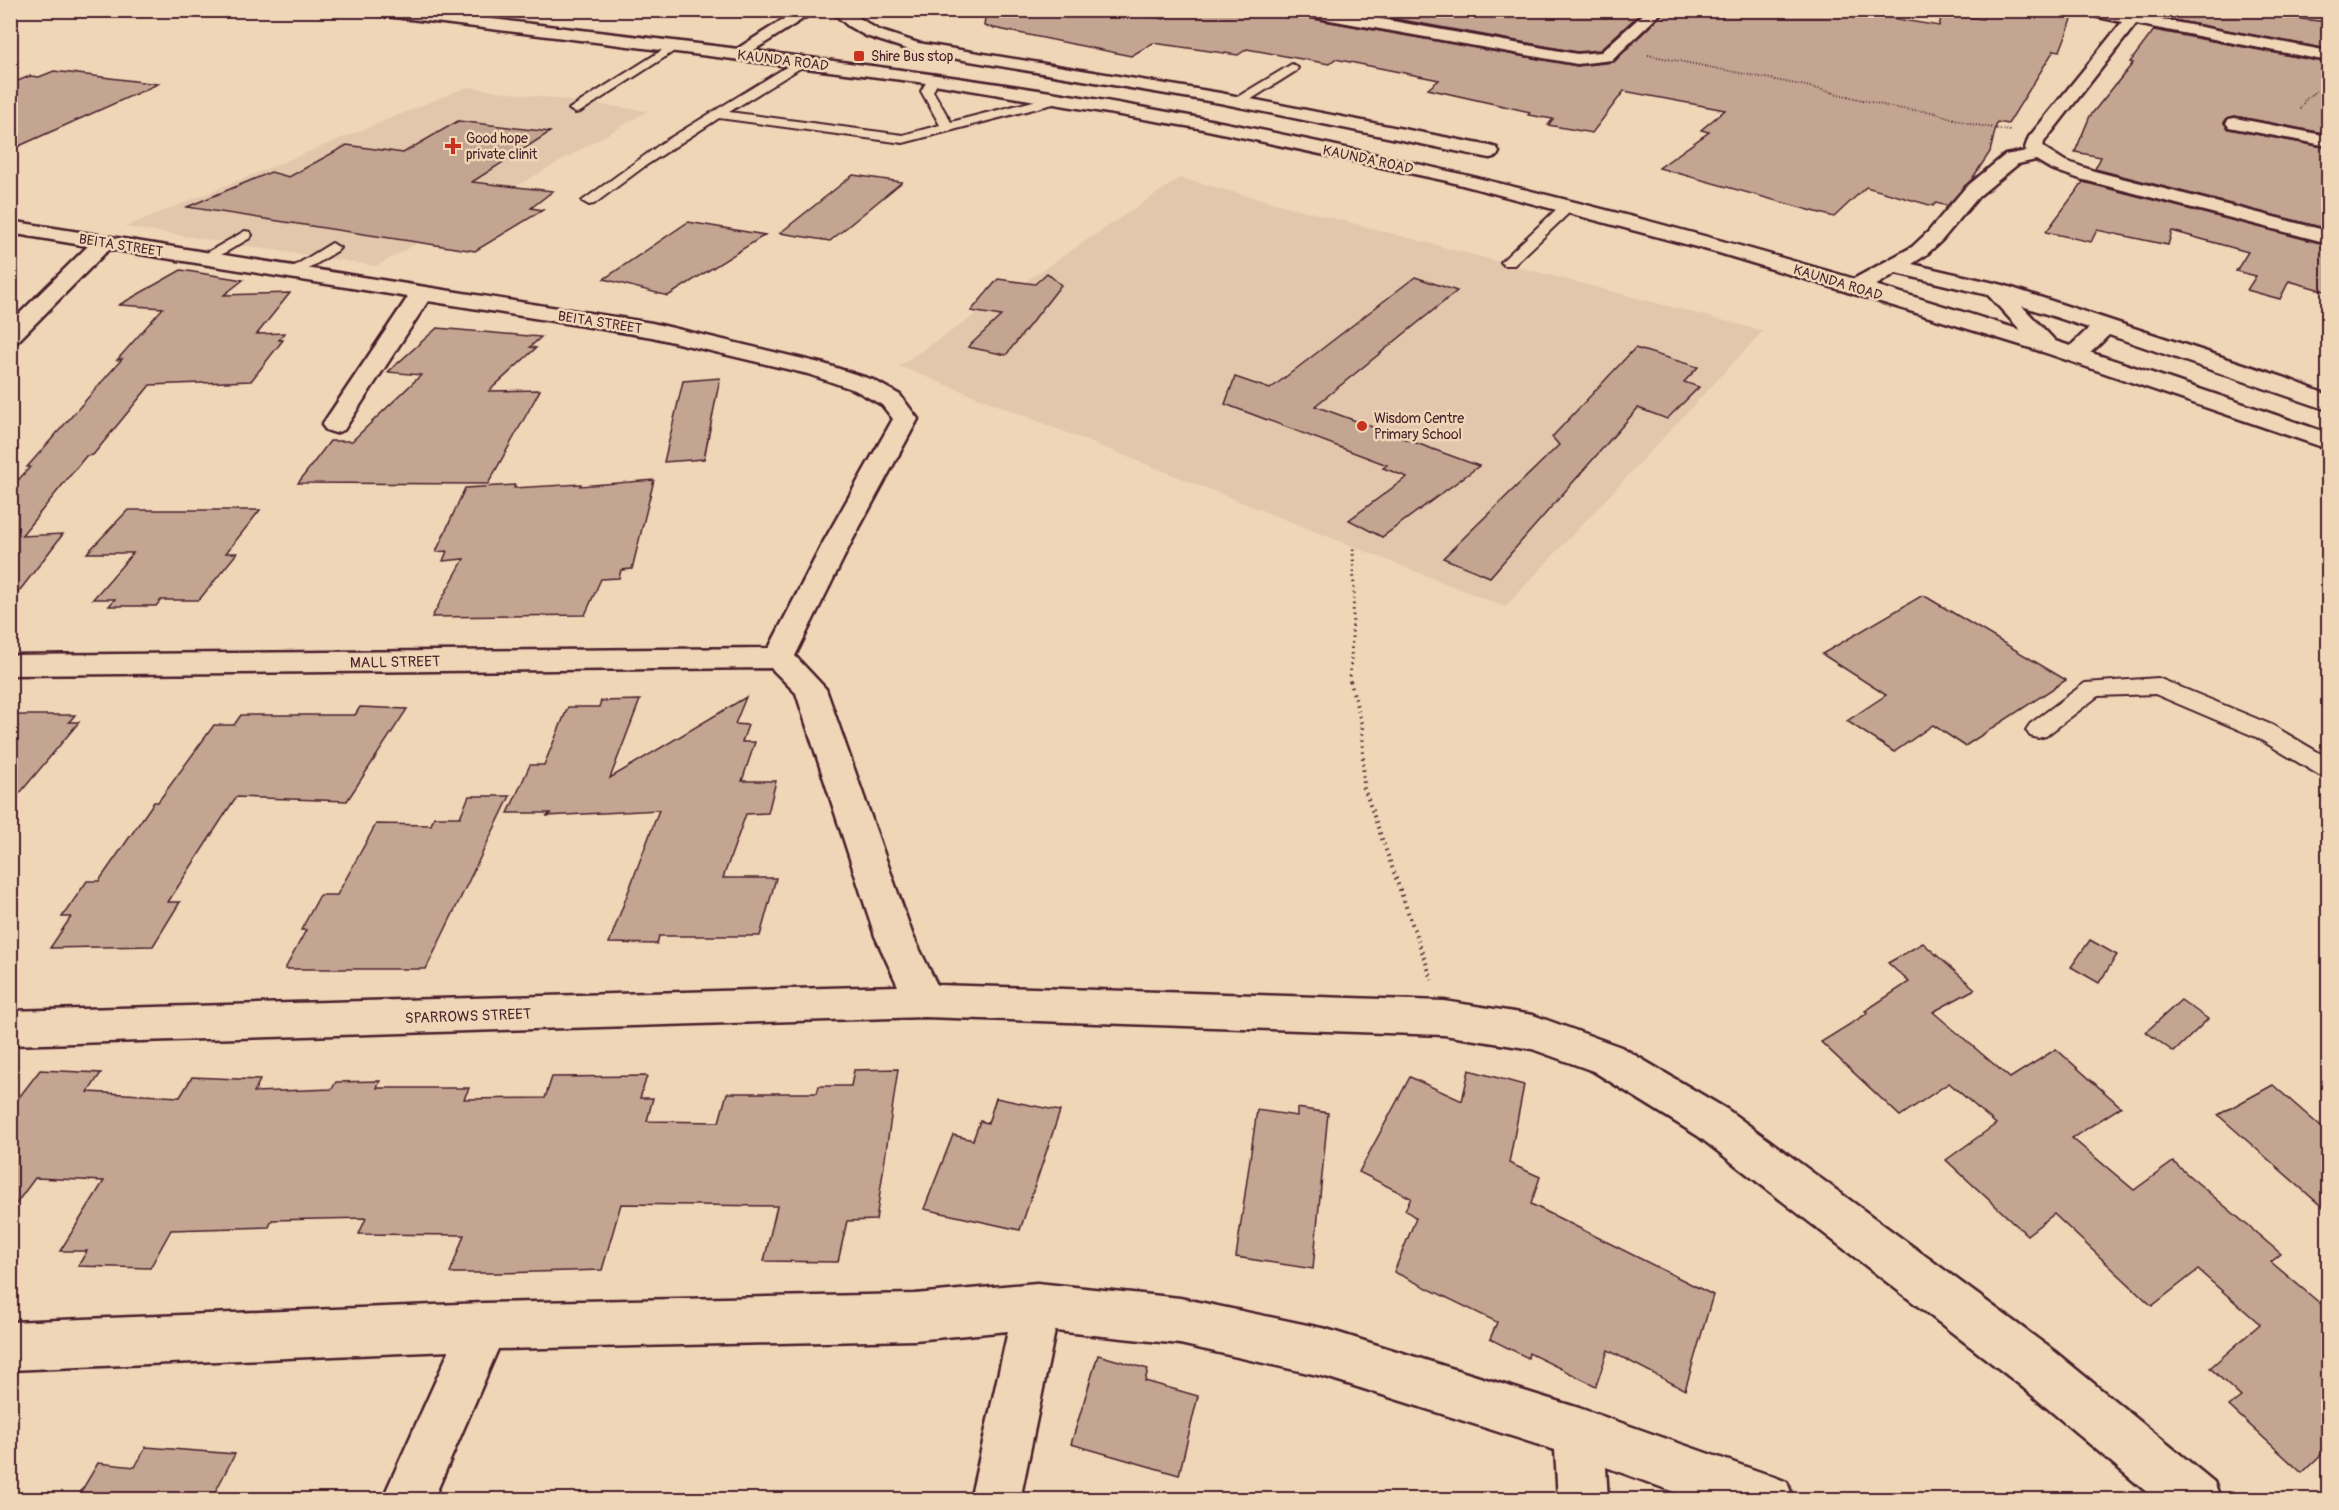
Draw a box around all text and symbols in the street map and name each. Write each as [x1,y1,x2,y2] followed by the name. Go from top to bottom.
[736,46,830,75] street label: KAUNDA ROAD
[871,48,954,65] place label: Shire Bus stop
[852,49,866,63] marker: Shire Bus stop
[466,130,538,163] place label: Good hope private clinit
[444,137,462,155] marker: Good hope private clinit
[1321,142,1415,177] street label: KAUNDA ROAD
[78,230,164,261] street label: BEITA STREET
[1791,261,1885,304] street label: KAUNDA ROAD
[557,307,643,338] street label: BEITA STREET
[1374,410,1464,443] place label: Wisdom Centre Primary School
[1355,419,1369,433] marker: Wisdom Centre Primary School
[350,652,440,673] street label: MALL STREET
[404,1005,532,1028] street label: SPARROWS STREET

